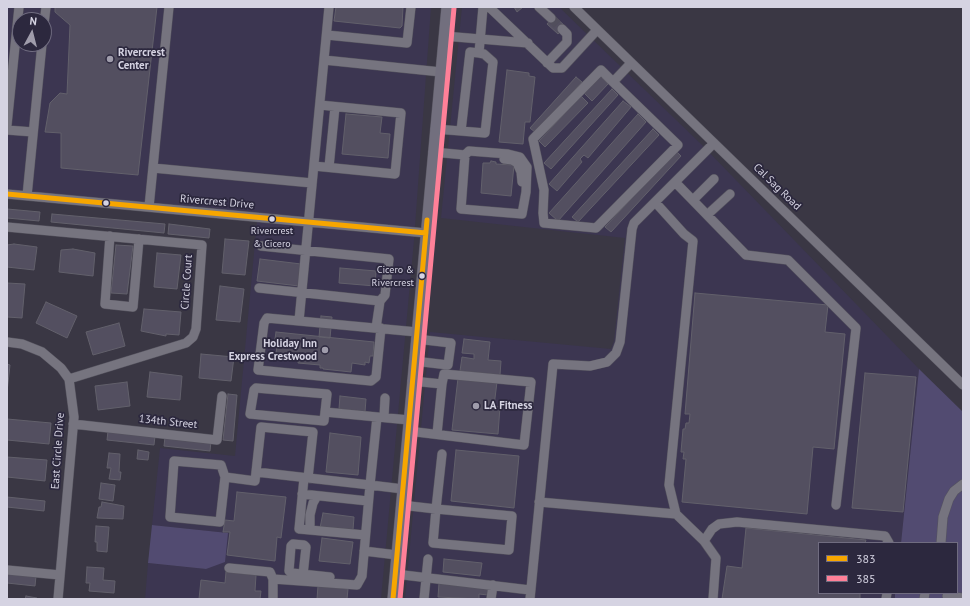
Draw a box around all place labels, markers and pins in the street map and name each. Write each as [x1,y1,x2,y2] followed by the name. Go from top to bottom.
[118,46,165,72] place label: Rivercrest Center
[105,54,115,64] marker: Rivercrest Center
[101,198,111,208] unlabelled marker
[267,214,277,224] marker: Rivercrest & Cicero
[251,225,293,248] place label: Rivercrest & Cicero
[372,264,414,288] place label: Cicero & Rivercrest
[417,271,427,281] marker: Cicero & Rivercrest
[229,337,317,363] place label: Holiday Inn Express Crestwood
[320,345,330,355] marker: Holiday Inn Express Crestwood
[484,399,532,413] place label: LA Fitness
[471,401,481,411] marker: LA Fitness

